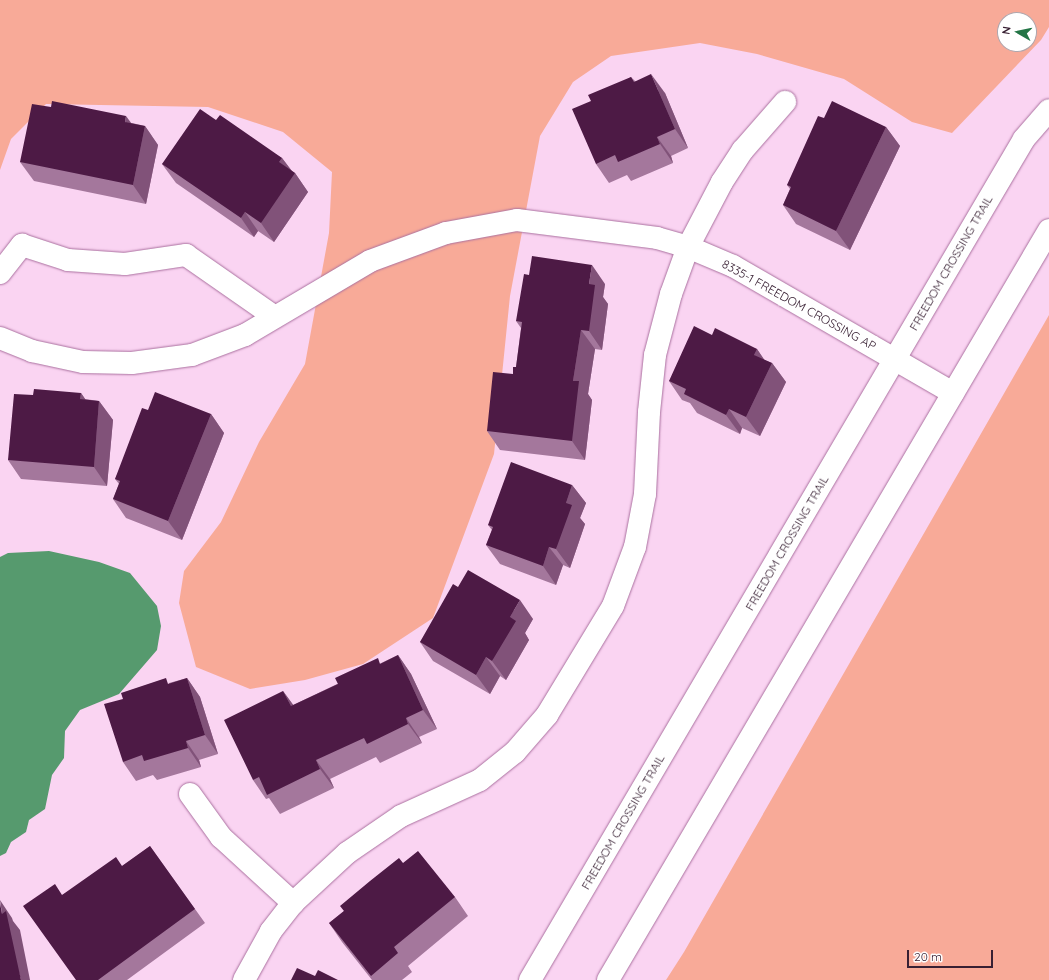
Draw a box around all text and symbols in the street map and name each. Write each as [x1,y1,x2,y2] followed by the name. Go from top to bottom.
[997,12,1037,52] north arrow
[999,25,1014,35] text: N
[906,193,996,333] street label: FREEDOM CROSSING TRAIL
[720,257,878,353] street label: 8335-1 FREEDOM CROSSING AP
[742,473,832,613] street label: FREEDOM CROSSING TRAIL
[578,752,668,892] street label: FREEDOM CROSSING TRAIL
[909,942,995,968] scale bar
[914,949,942,964] text: 20 m

